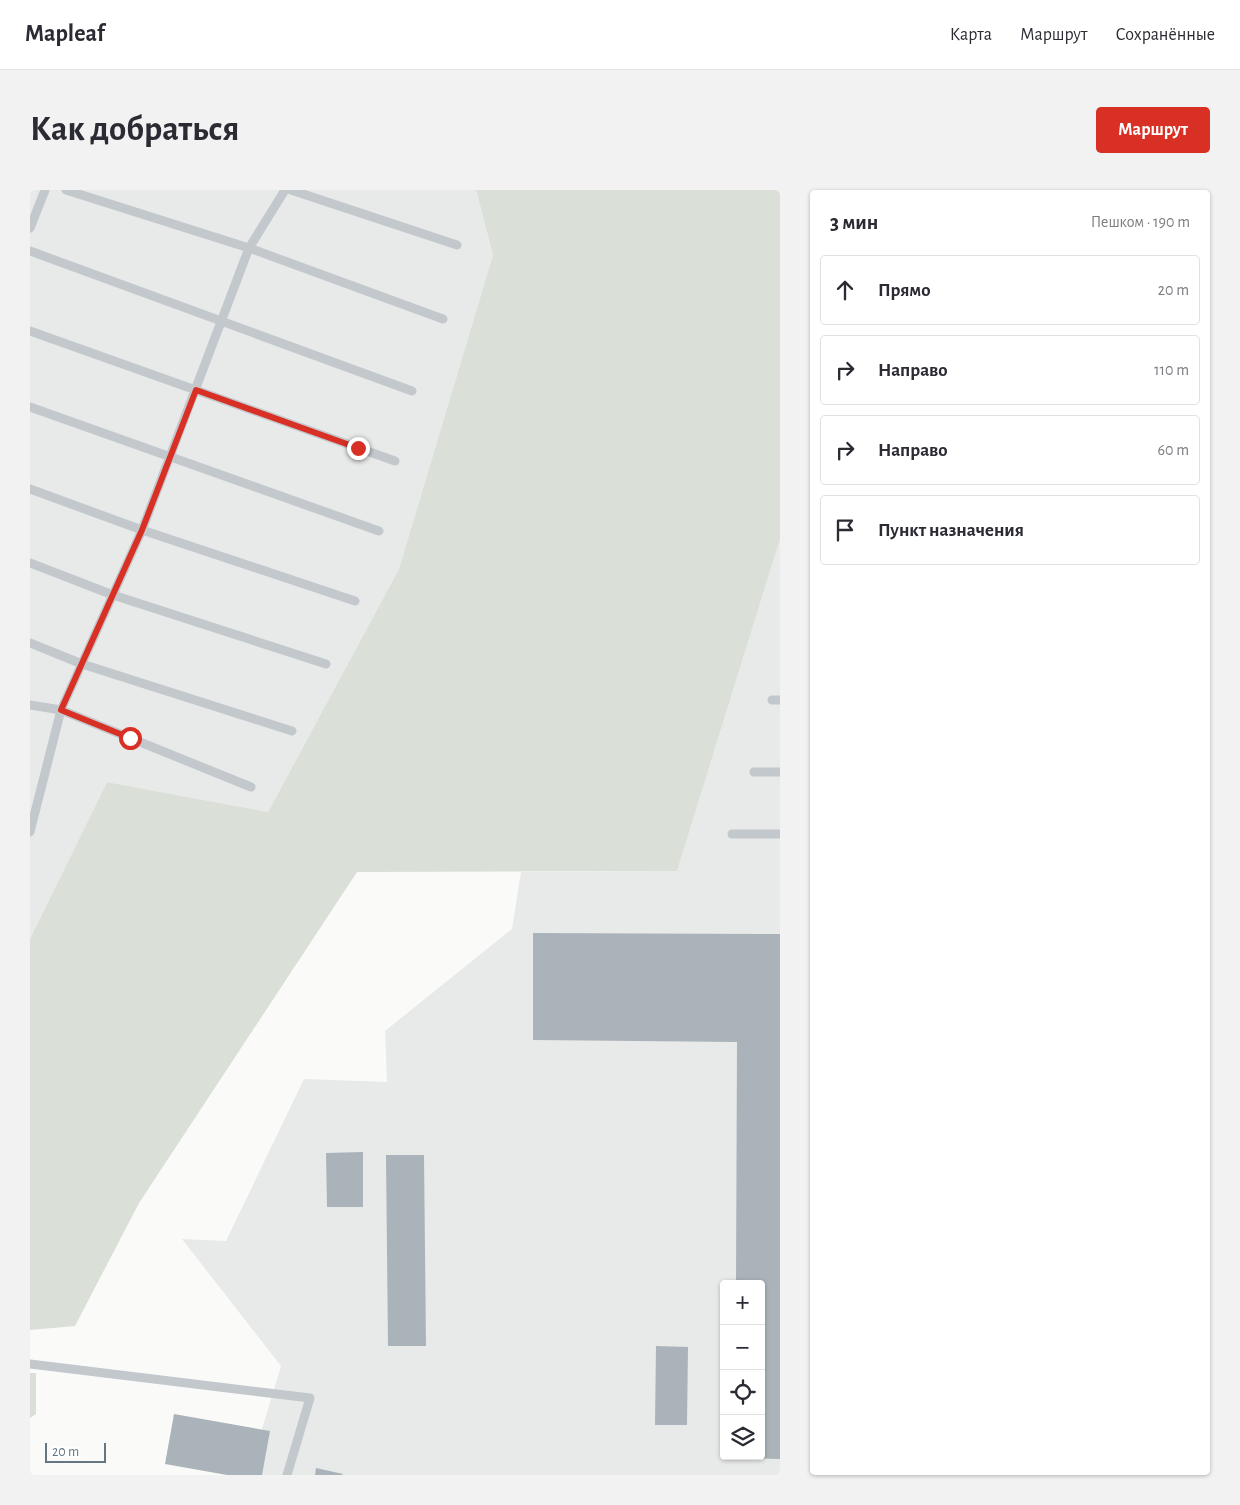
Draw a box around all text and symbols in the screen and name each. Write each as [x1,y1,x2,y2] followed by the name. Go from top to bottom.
[25,22,105,46] text: Mapleaf
[950,26,992,44] text: Карта
[1020,26,1088,44] text: Маршрут
[1116,26,1215,44] text: Сохранённые
[1096,107,1210,153] button: Маршрут
[30,112,239,147] text: Как добраться
[830,212,878,233] text: 3 мин
[1091,214,1190,230] text: Пешком · 190 m
[831,276,859,304] icon: ahead
[878,281,931,300] text: Прямо
[1158,282,1189,298] text: 20 m
[831,356,859,384] icon: right
[878,361,948,380] text: Направо
[1154,362,1189,378] text: 110 m
[831,436,859,464] icon: right
[347,437,370,460] route end
[878,441,948,460] text: Направо
[1158,442,1189,458] text: 60 m
[831,516,859,544] icon: arrive
[878,521,1024,540] text: Пункт назначения
[119,727,142,750] route start
[720,1280,765,1460] map controls
[720,1280,765,1325] button: +
[720,1325,765,1370] button: −
[720,1370,765,1415] button: locate
[720,1415,765,1460] button: layers
[45,1440,106,1463] scale bar
[52,1445,79,1459] text: 20 m

